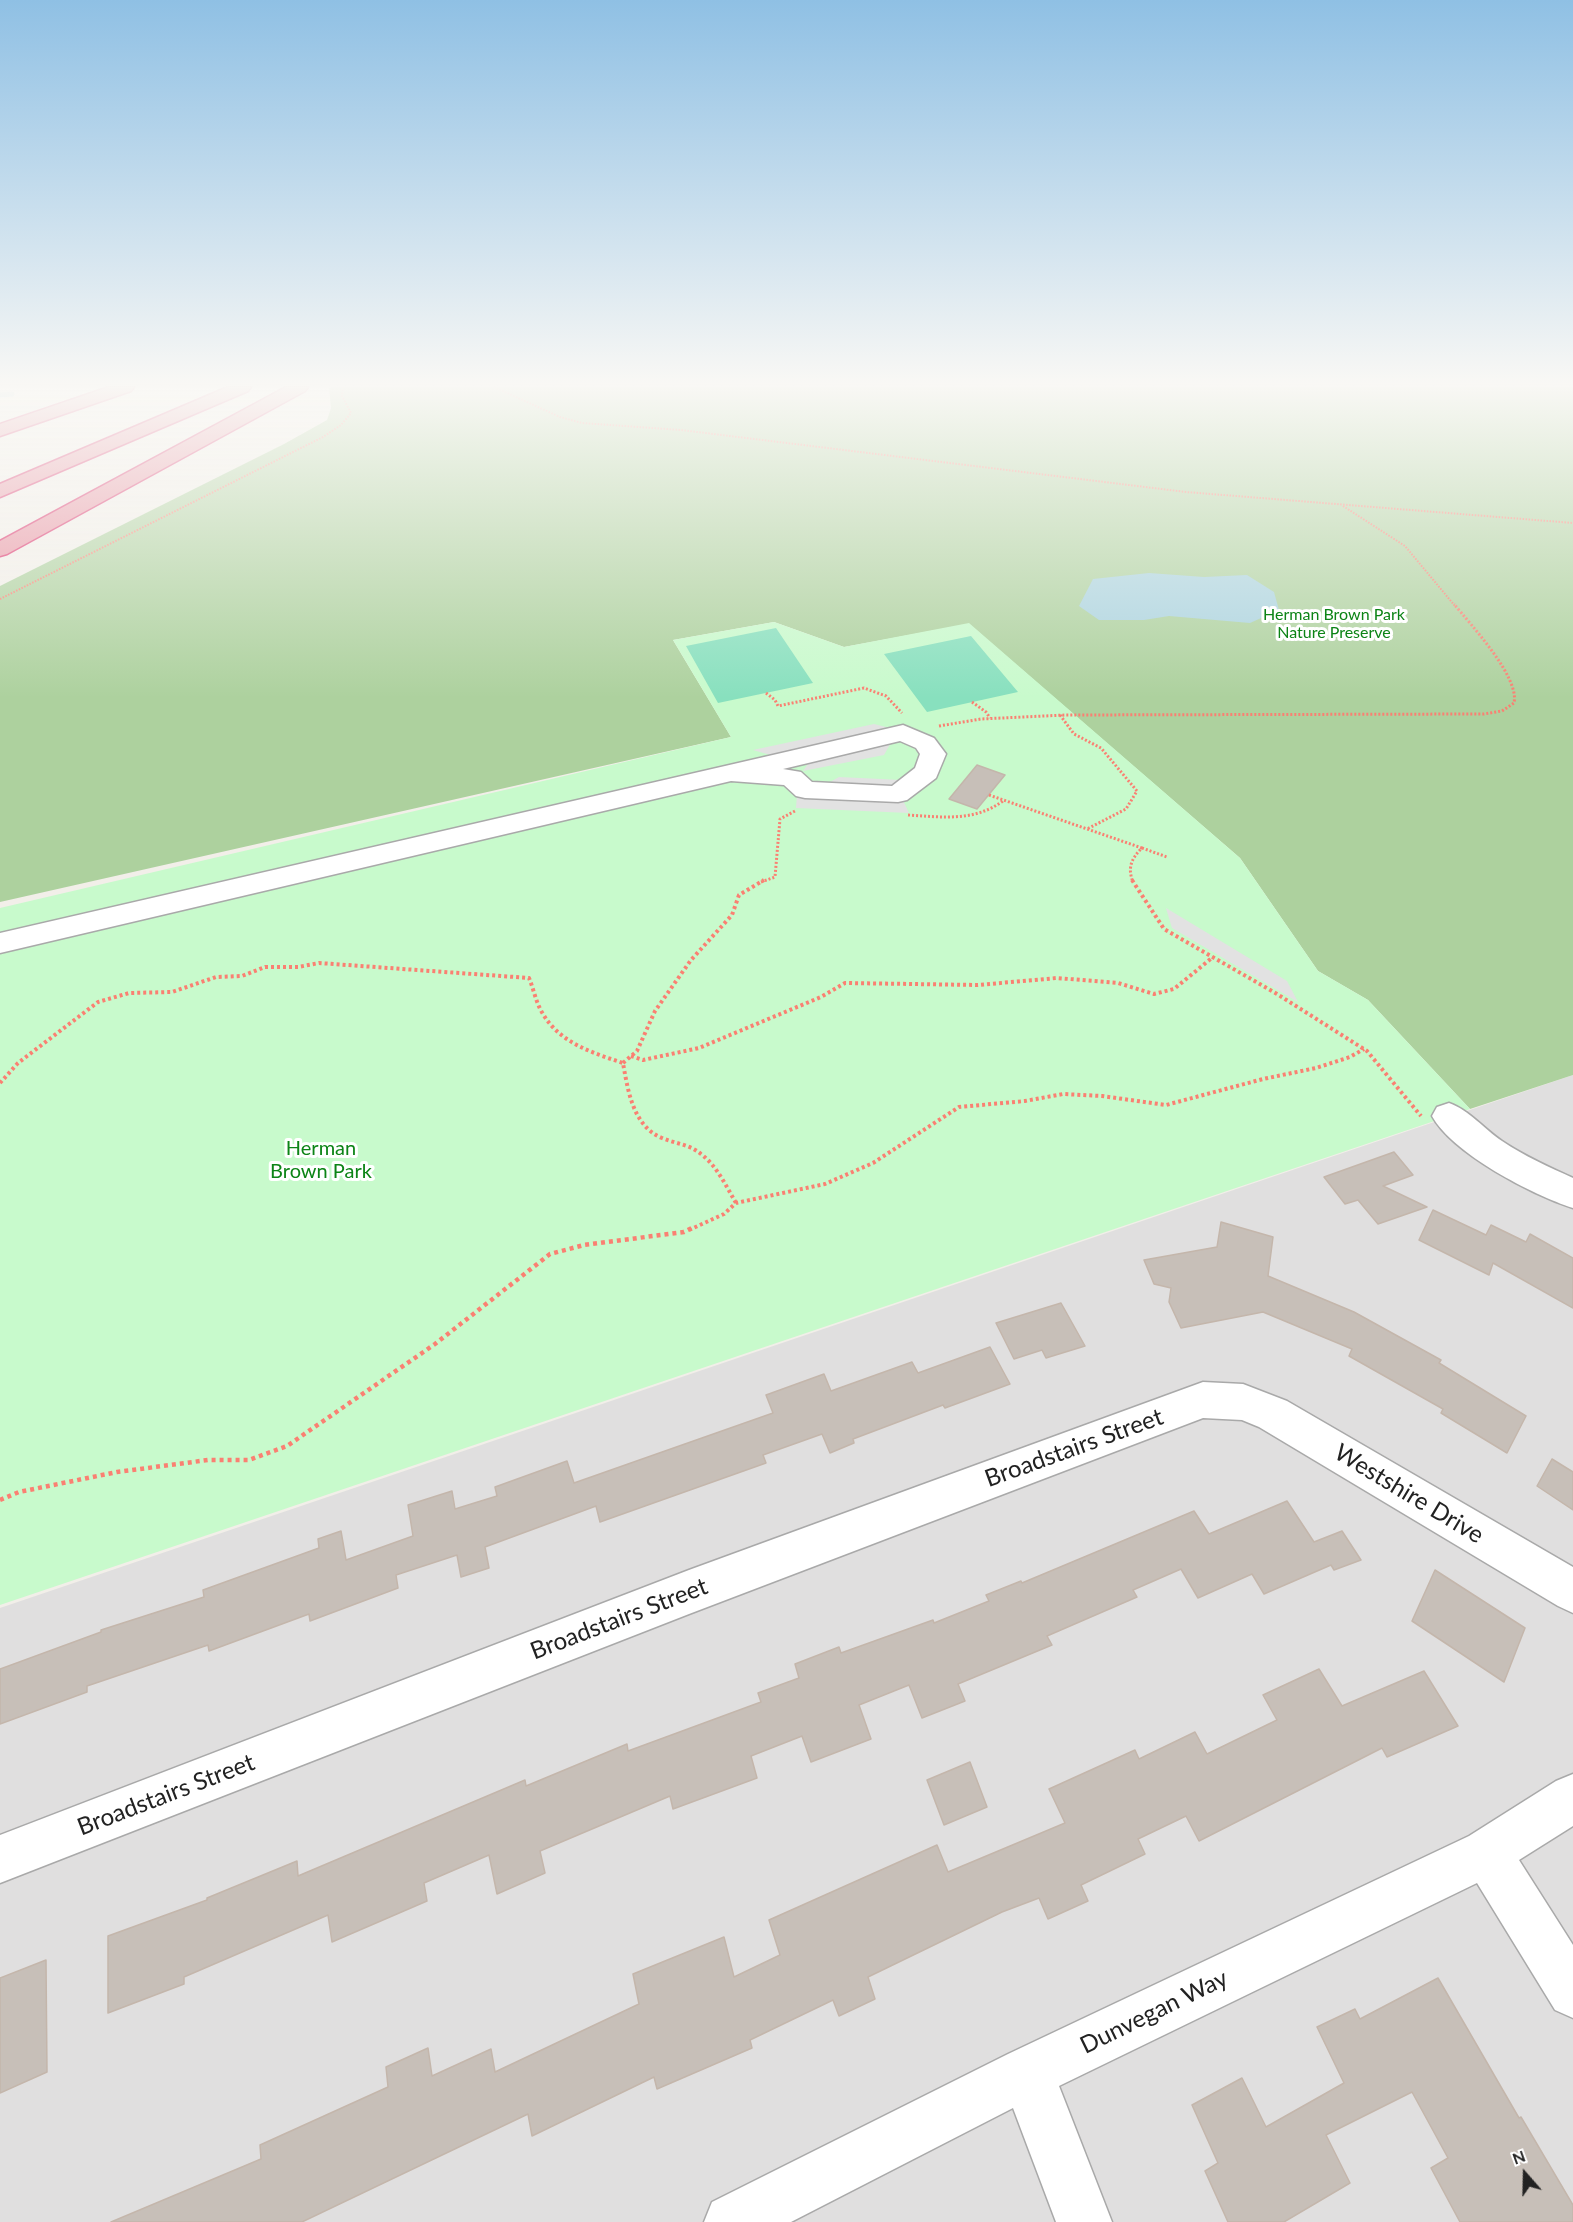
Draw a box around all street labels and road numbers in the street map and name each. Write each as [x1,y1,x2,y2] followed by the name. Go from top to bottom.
[981,1402,1167,1494] street label: Broadstairs Street
[1329,1438,1489,1550] street label: Westshire Drive
[526,1572,712,1666] street label: Broadstairs Street
[73,1748,259,1842] street label: Broadstairs Street
[1075,1964,1233,2060] street label: Dunvegan Way

